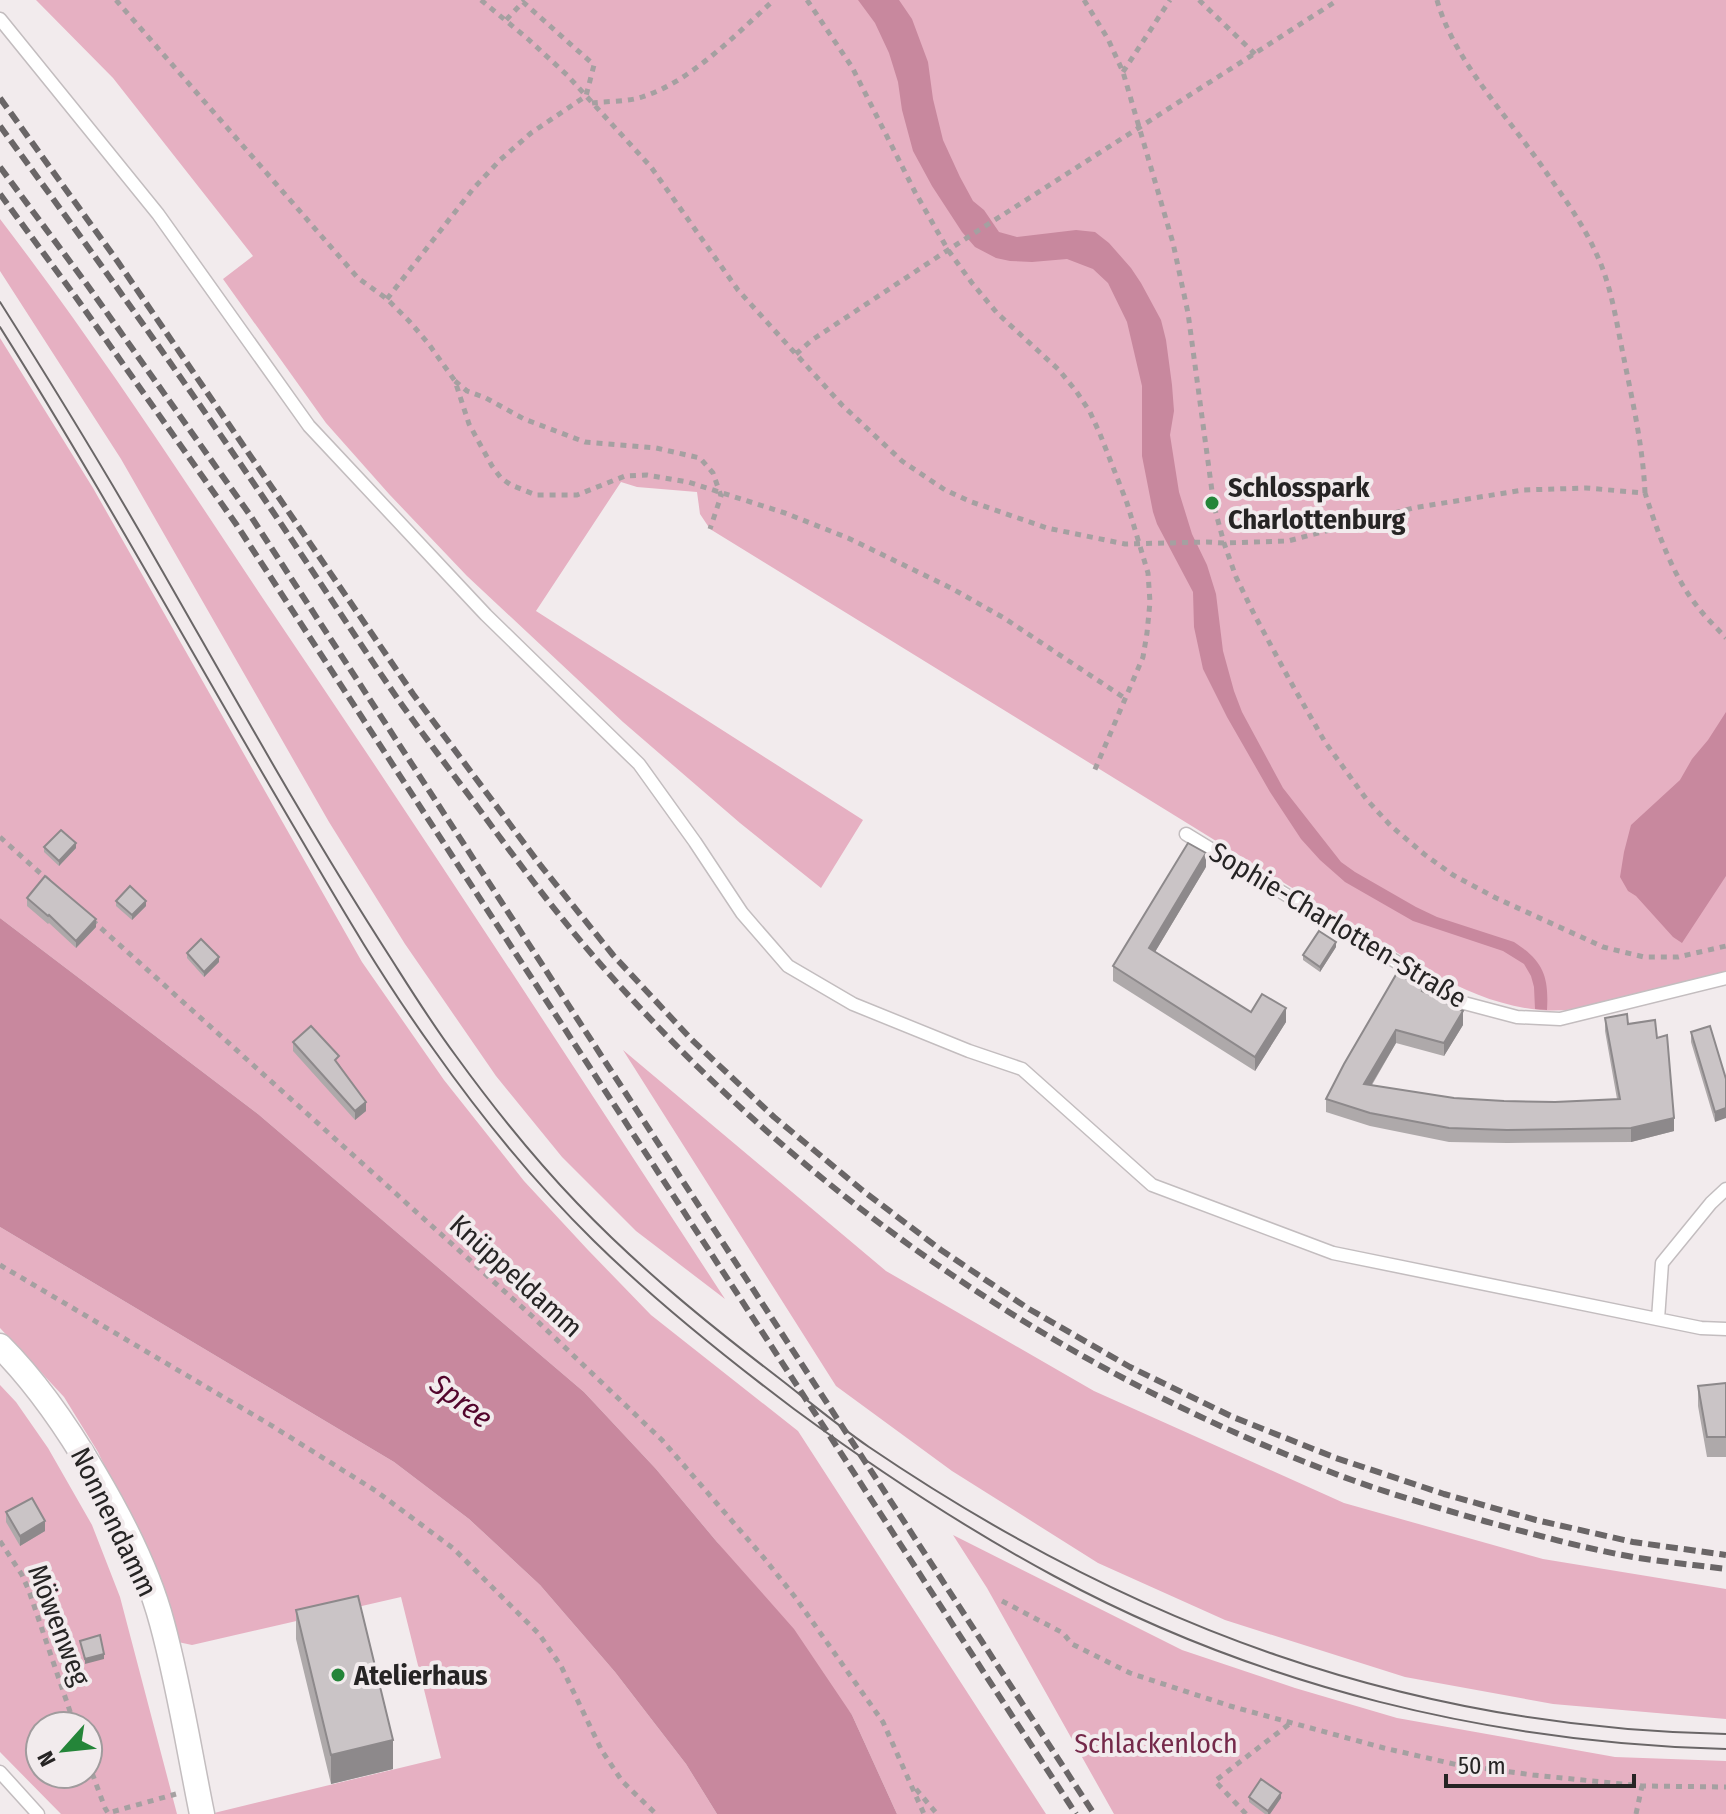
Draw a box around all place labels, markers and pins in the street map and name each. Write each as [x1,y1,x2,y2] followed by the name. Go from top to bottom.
[1228,471,1405,536] place label: Schlosspark Charlottenburg
[1203,494,1221,512] marker: Schlosspark Charlottenburg
[353,1659,487,1692] place label: Atelierhaus
[329,1666,347,1684] marker: Atelierhaus

